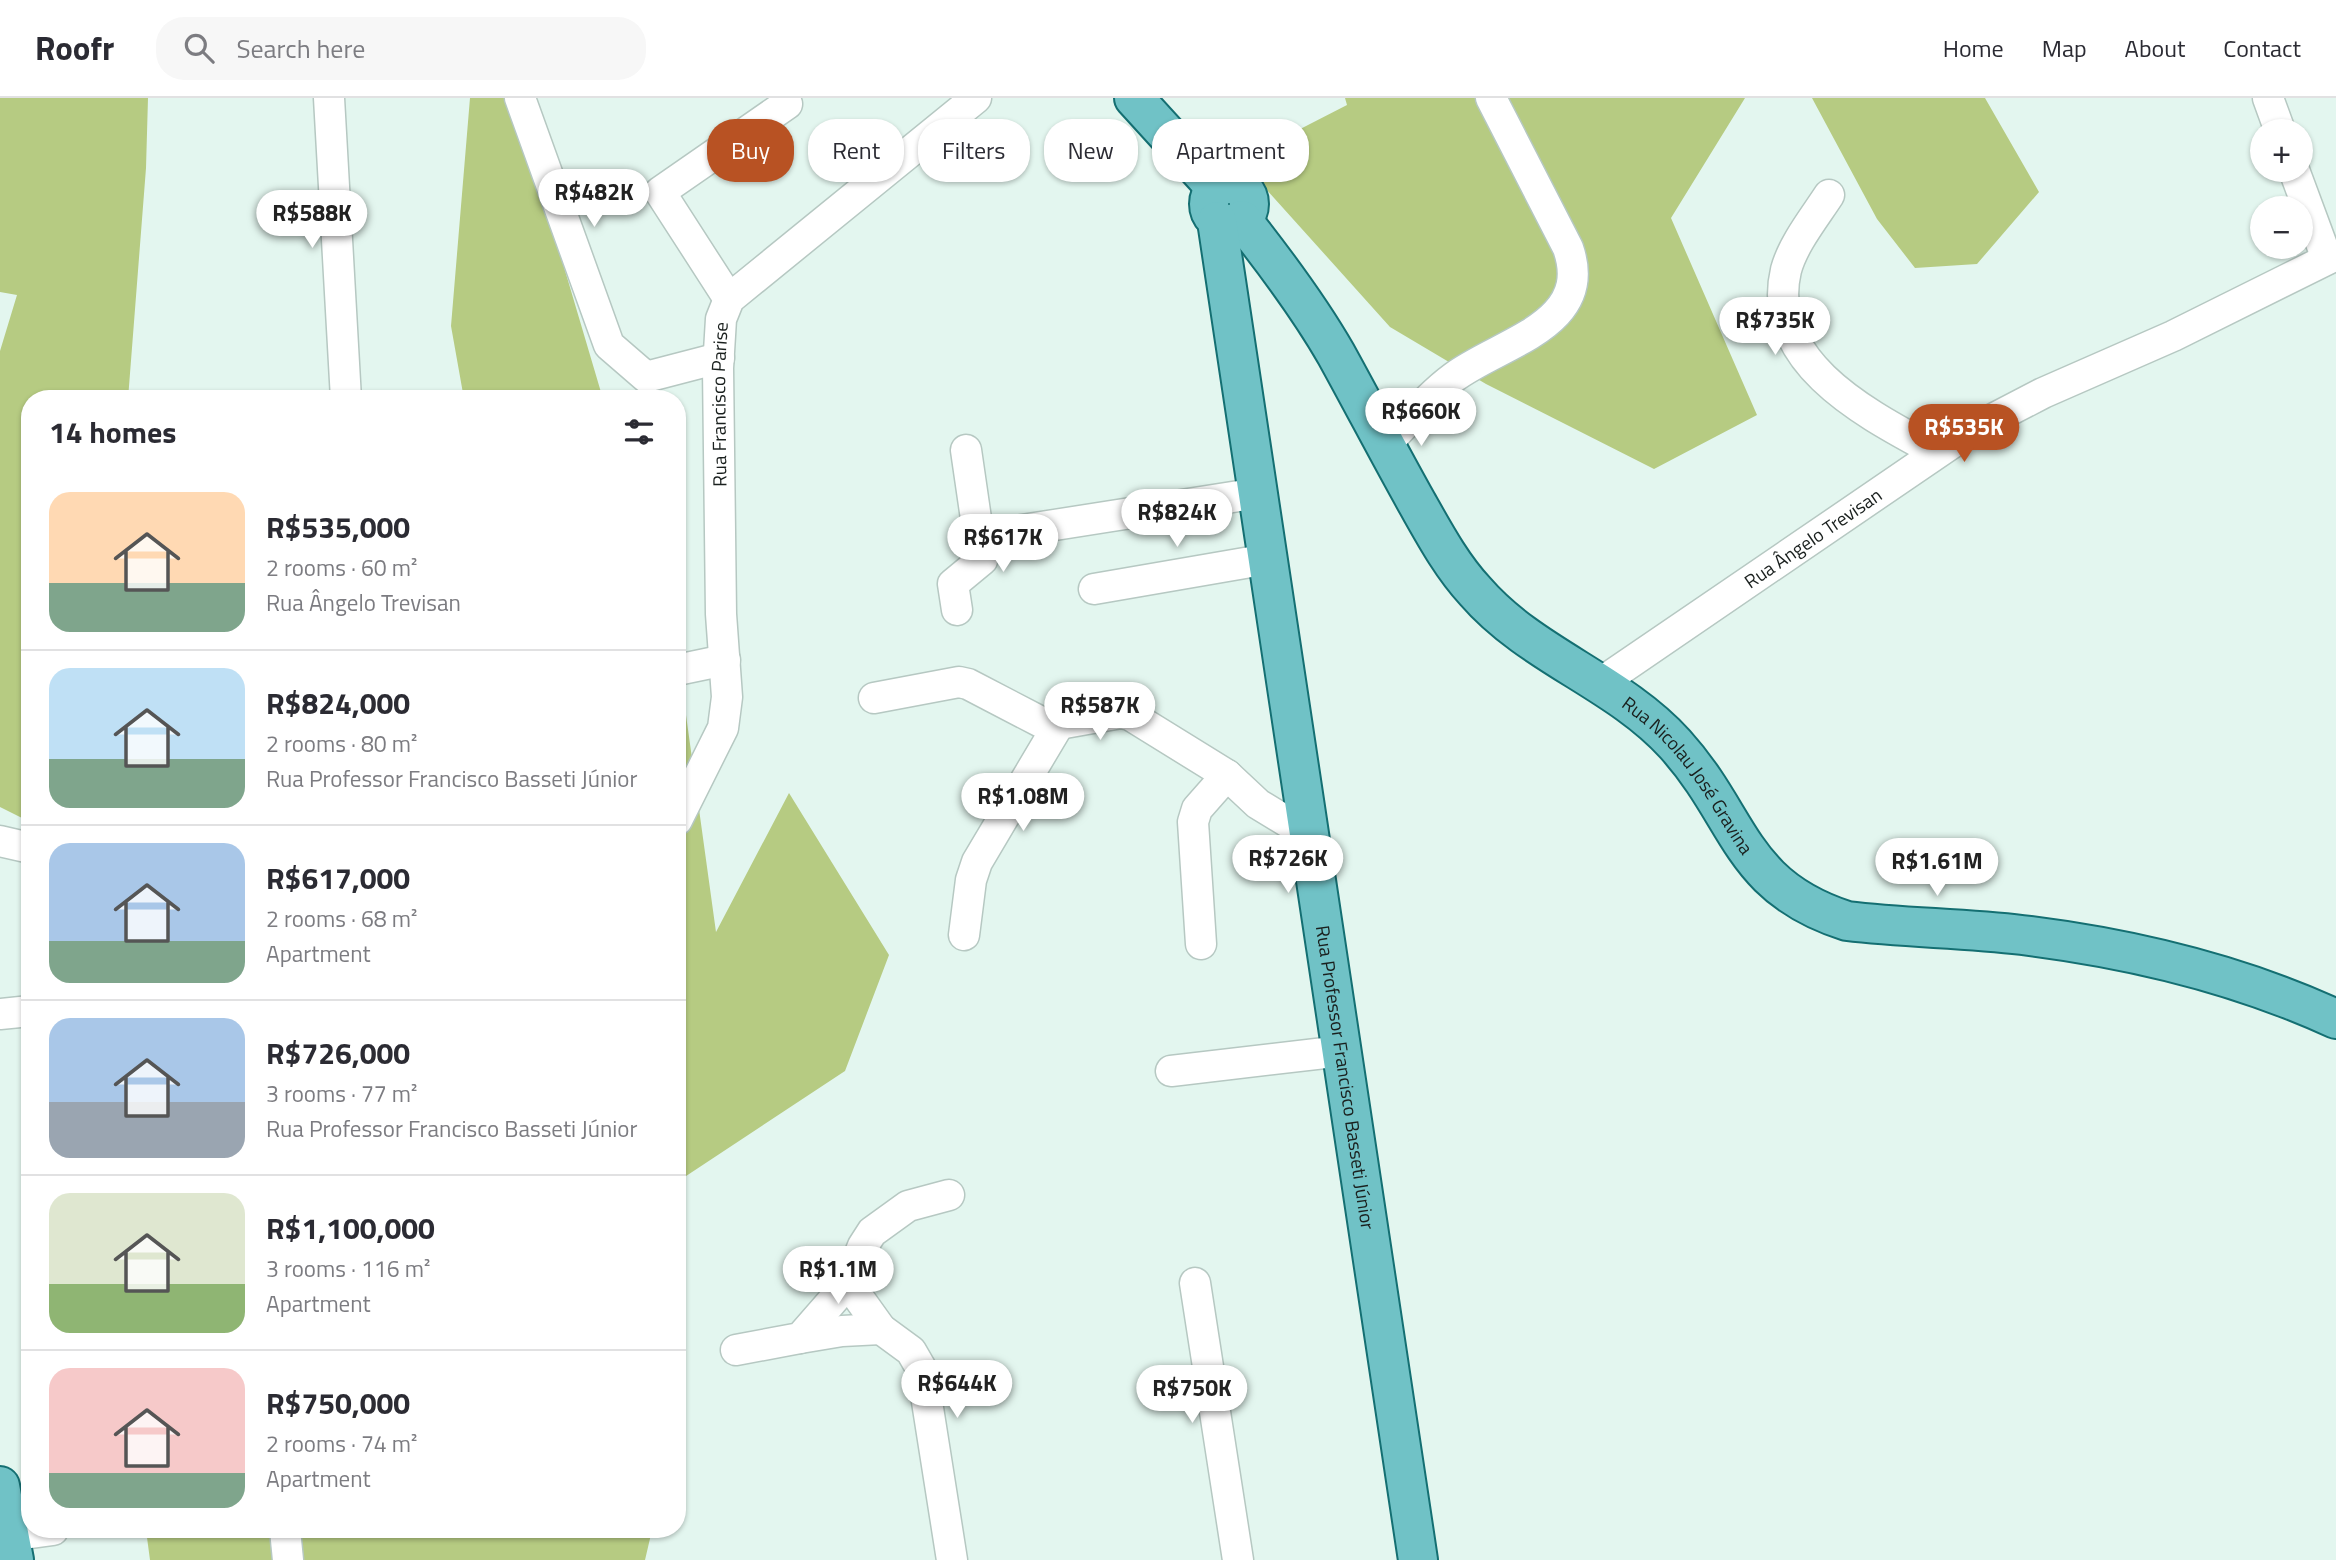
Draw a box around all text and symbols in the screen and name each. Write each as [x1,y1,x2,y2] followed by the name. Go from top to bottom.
[156,17,646,80] search box
[35,23,114,73] text: Roofr
[180,29,218,67] icon: search
[236,29,365,68] text: Search here
[1943,30,2004,66] text: Home
[2042,30,2087,66] text: Map
[2125,30,2185,66] text: About
[2223,30,2301,66] text: Contact
[707,119,794,182] chip: Buy
[808,119,904,182] chip: Rent
[918,119,1030,182] chip: Filters
[1044,119,1138,182] chip: New
[1152,119,1309,182] chip: Apartment
[2250,119,2313,259] map controls
[2250,119,2313,182] button: +
[537,170,651,229] pin: R$482K
[554,174,634,209] text: R$482K
[255,190,369,250] pin: R$588K
[272,195,352,230] text: R$588K
[2250,196,2313,259] button: −
[1718,298,1832,357] pin: R$735K
[1735,302,1815,337] text: R$735K
[703,321,735,487] street label: Rua Francisco Parise
[1364,388,1478,448] pin: R$660K
[1381,393,1461,428] text: R$660K
[1907,404,2021,464] pin: R$535K
[49,409,176,455] text: 14 homes
[1924,409,2004,444] text: R$535K
[620,413,658,451] icon: filters
[1738,480,1887,595] street label: Rua Ângelo Trevisan
[1120,490,1234,549] pin: R$824K
[1137,494,1217,529] text: R$824K
[266,504,410,550] text: R$535,000
[946,514,1060,574] pin: R$617K
[963,519,1043,554] text: R$617K
[105,520,189,604] icon: home
[266,550,417,585] text: 2 rooms · 60 m²
[266,585,461,620] text: Rua Ângelo Trevisan
[266,680,410,726] text: R$824,000
[1043,682,1157,742] pin: R$587K
[1060,687,1140,722] text: R$587K
[1616,688,1761,861] street label: Rua Nicolau José Gravina
[105,696,189,780] icon: home
[266,726,417,761] text: 2 rooms · 80 m²
[266,761,637,796] text: Rua Professor Francisco Basseti Júnior
[958,774,1088,833] pin: R$1.08M
[977,778,1069,813] text: R$1.08M
[1231,836,1345,895] pin: R$726K
[1872,838,2002,898] pin: R$1.61M
[1248,840,1328,875] text: R$726K
[1891,843,1983,878] text: R$1.61M
[266,855,410,901] text: R$617,000
[105,871,189,955] icon: home
[266,901,417,936] text: 2 rooms · 68 m²
[1309,923,1383,1232] street label: Rua Professor Francisco Basseti Júnior
[266,936,371,971] text: Apartment
[266,1030,410,1076] text: R$726,000
[105,1046,189,1130] icon: home
[266,1076,417,1111] text: 3 rooms · 77 m²
[266,1111,637,1146] text: Rua Professor Francisco Basseti Júnior
[266,1205,435,1251] text: R$1,100,000
[105,1221,189,1305] icon: home
[781,1246,895,1306] pin: R$1.1M
[266,1251,430,1286] text: 3 rooms · 116 m²
[799,1251,877,1286] text: R$1.1M
[266,1286,371,1321] text: Apartment
[900,1360,1014,1420] pin: R$644K
[917,1365,997,1400] text: R$644K
[1135,1366,1249,1425] pin: R$750K
[1152,1370,1232,1405] text: R$750K
[266,1380,410,1426] text: R$750,000
[105,1396,189,1480] icon: home
[266,1426,417,1461] text: 2 rooms · 74 m²
[266,1461,371,1496] text: Apartment

